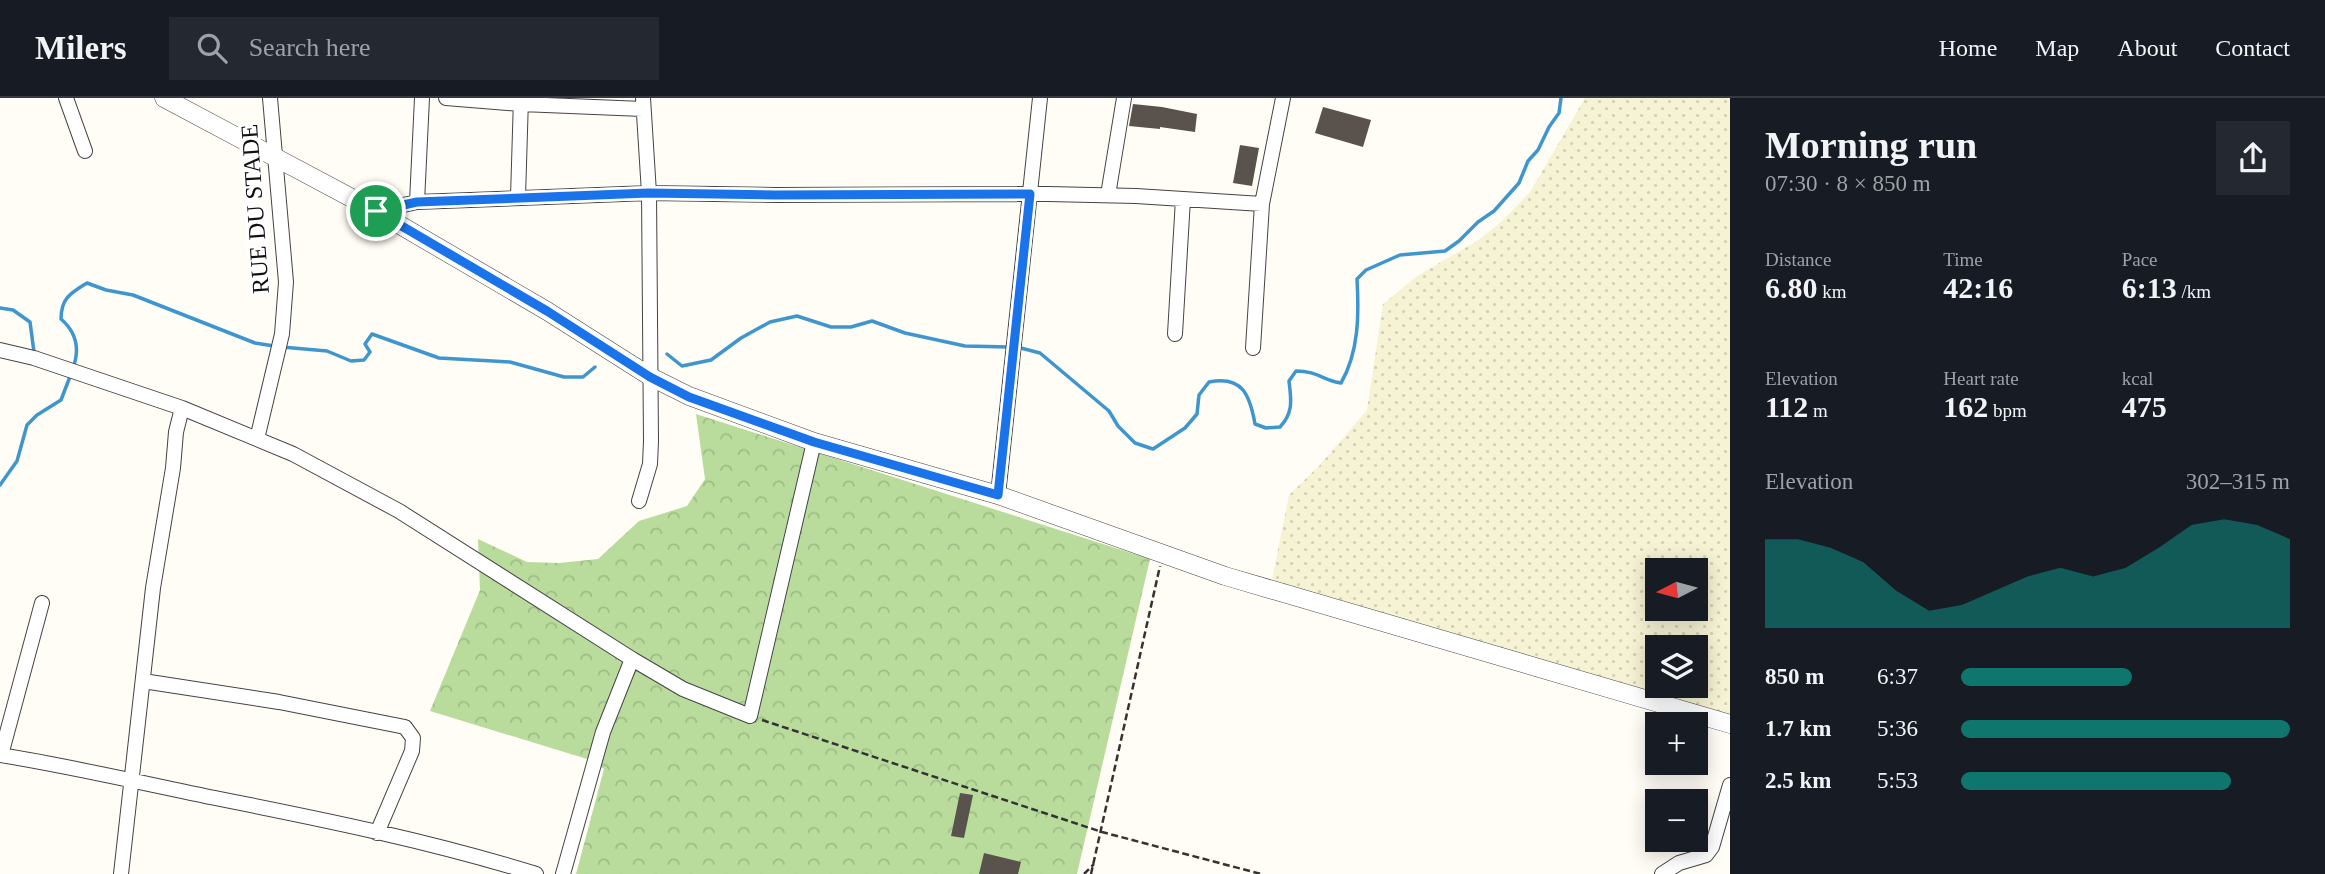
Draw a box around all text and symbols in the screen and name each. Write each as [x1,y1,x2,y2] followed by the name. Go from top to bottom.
[169,17,659,80] search box
[193,29,231,67] icon: search
[35,30,127,66] text: Milers
[249,33,371,62] text: Search here
[1939,35,1997,61] text: Home
[2035,35,2079,61] text: Map
[2117,35,2177,61] text: About
[2215,35,2290,61] text: Contact
[2216,121,2290,195] button: share
[236,123,274,295] street label: RUE DU STADE
[1765,124,1977,166] text: Morning run
[1765,171,1931,196] text: 07:30 · 8 × 850 m
[346,181,406,241] pin
[357,192,395,230] icon: arrive
[1765,249,1831,270] text: Distance
[1943,249,1983,270] text: Time
[2122,249,2158,270] text: Pace
[1765,271,1818,304] text: 6.80
[1943,271,2013,304] text: 42:16
[2122,271,2177,304] text: 6:13
[1818,281,1847,302] text: km
[2177,281,2211,302] text: /km
[1765,368,1838,389] text: Elevation
[1943,368,2019,389] text: Heart rate
[2122,368,2153,389] text: kcal
[1765,390,1808,423] text: 112
[1943,390,1988,423] text: 162
[2122,390,2167,423] text: 475
[1808,400,1828,421] text: m
[1988,400,2027,421] text: bpm
[1765,469,1853,494] text: Elevation
[2186,469,2290,494] text: 302–315 m
[1645,558,1708,621] north arrow
[1645,558,1708,852] map controls
[1645,635,1708,698] button: layers
[1765,664,1824,689] text: 850 m
[1877,664,1918,689] text: 6:37
[1645,712,1708,775] button: +
[1765,716,1831,741] text: 1.7 km
[1877,716,1918,741] text: 5:36
[1765,768,1831,793] text: 2.5 km
[1877,768,1918,793] text: 5:53
[1645,789,1708,852] button: −

